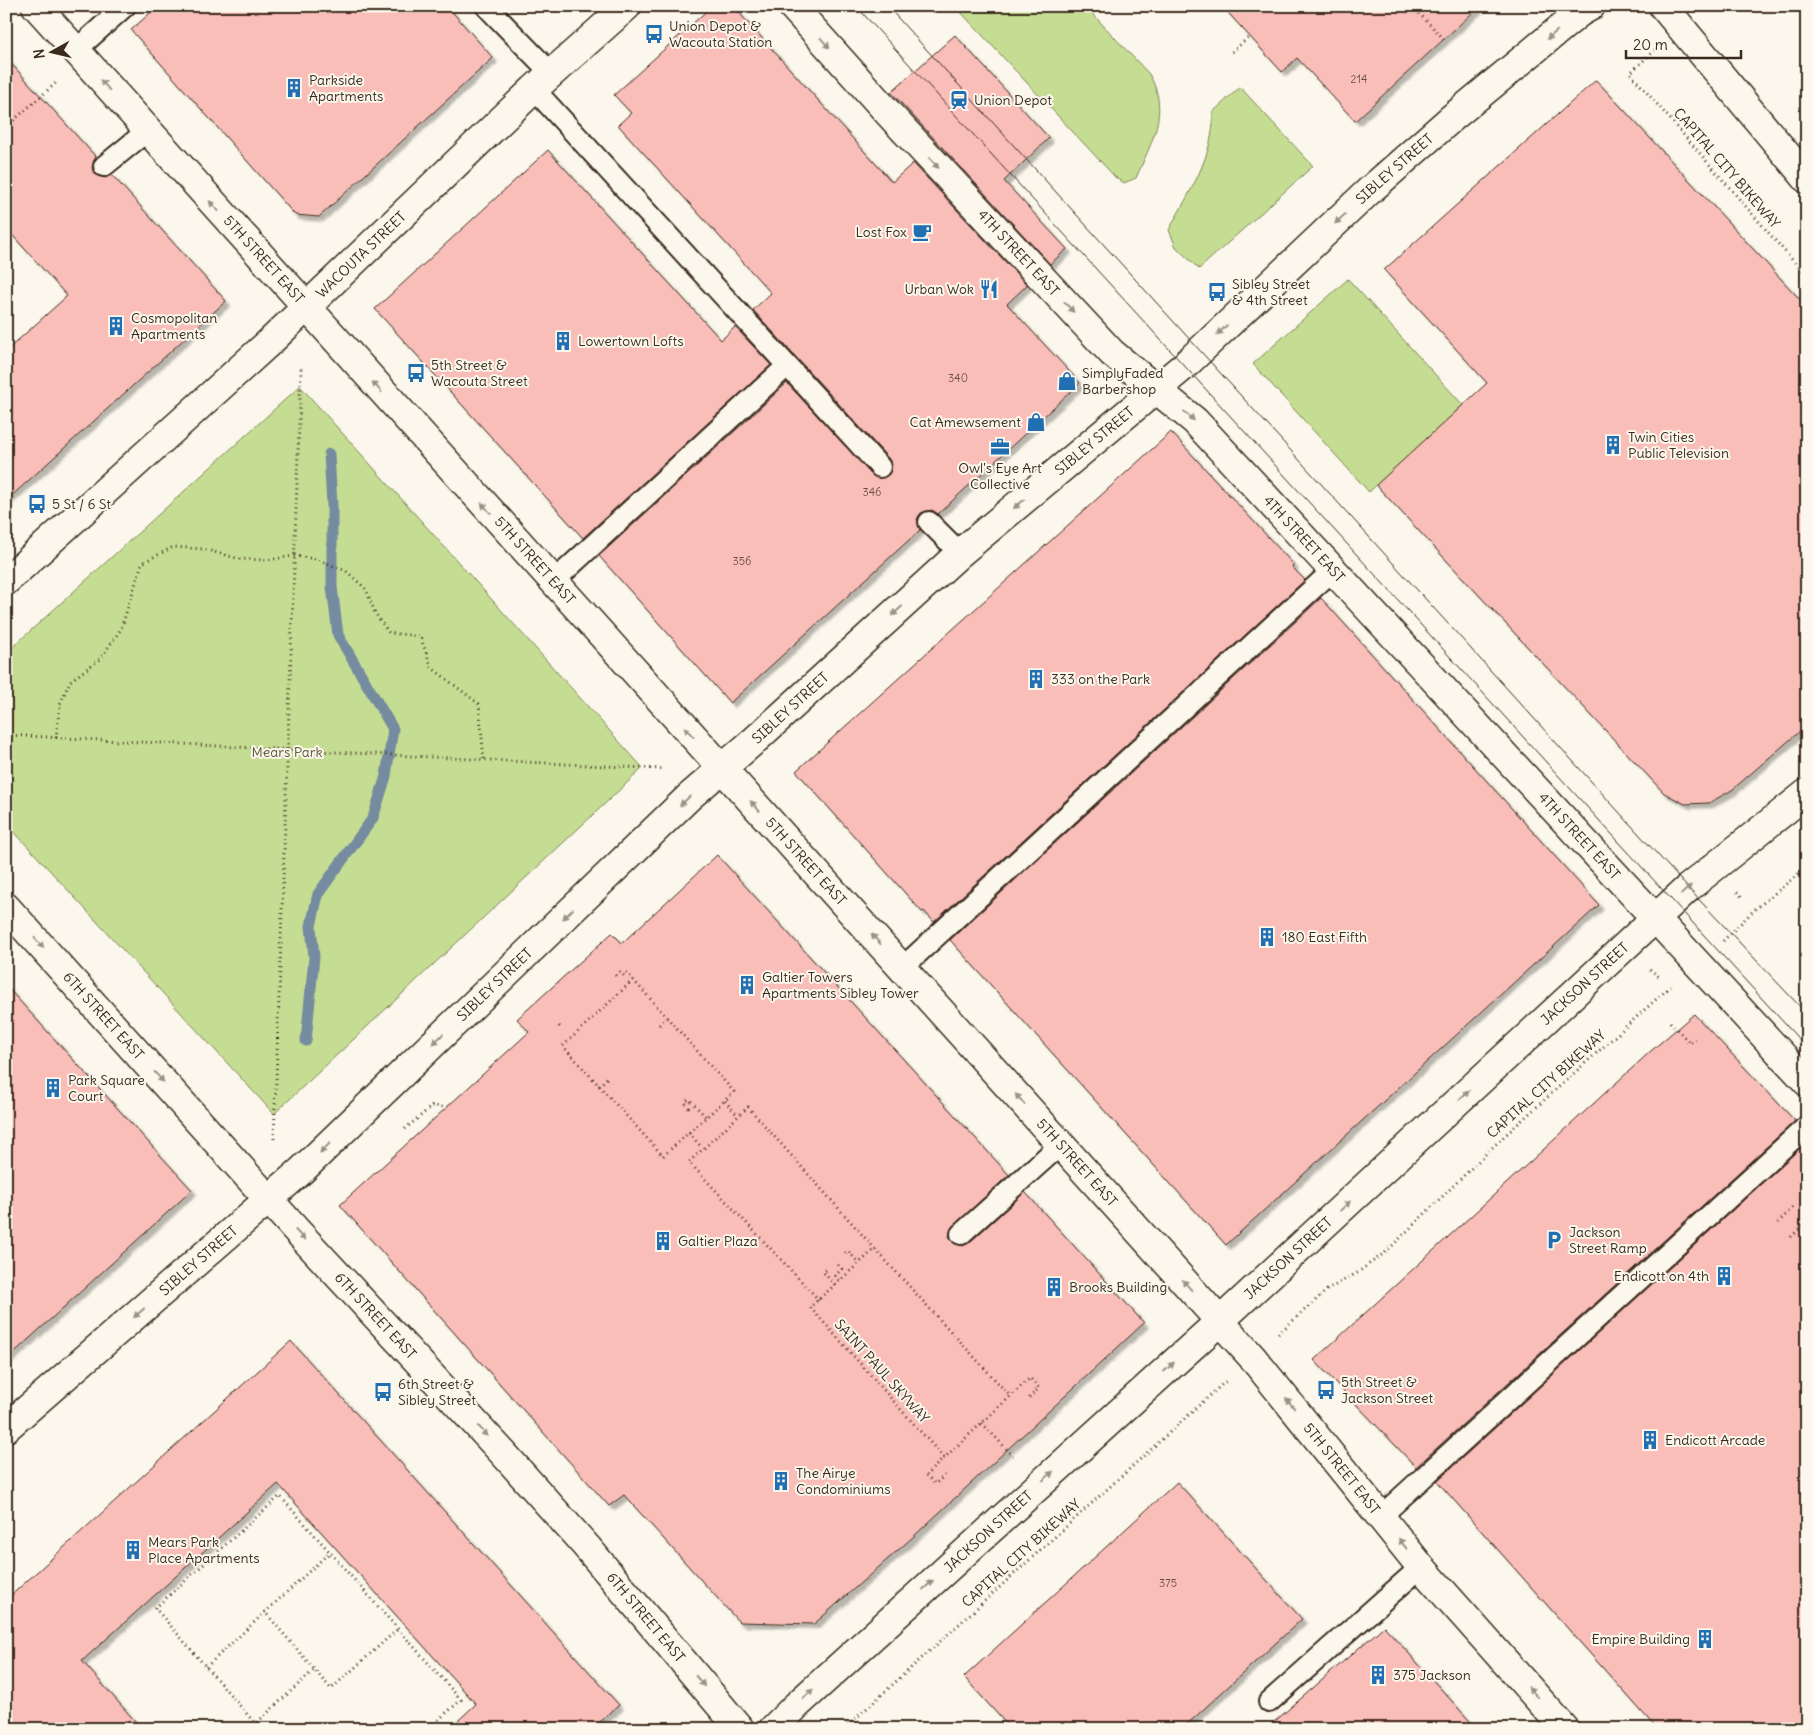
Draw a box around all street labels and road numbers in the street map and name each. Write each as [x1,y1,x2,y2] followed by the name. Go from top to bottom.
[1670,104,1784,232] street label: CAPITAL CITY BIKEWAY
[1352,130,1437,208] street label: SIBLEY STREET
[974,206,1063,300] street label: 4TH STREET EAST
[312,208,410,302] street label: WACOUTA STREET
[220,212,308,307] street label: 5TH STREET EAST
[1051,402,1138,479] street label: SIBLEY STREET
[1259,492,1349,586] street label: 4TH STREET EAST
[491,513,579,608] street label: 5TH STREET EAST
[748,668,832,747] street label: SIBLEY STREET
[1535,789,1624,883] street label: 4TH STREET EAST
[762,814,850,909] street label: 5TH STREET EAST
[1537,938,1632,1029] street label: JACKSON STREET
[453,944,536,1025] street label: SIBLEY STREET
[59,968,148,1063] street label: 6TH STREET EAST
[1483,1026,1609,1142] street label: CAPITAL CITY BIKEWAY
[1033,1115,1121,1210] street label: 5TH STREET EAST
[1240,1213,1336,1303] street label: JACKSON STREET
[155,1222,241,1299] street label: SIBLEY STREET
[331,1268,420,1363] street label: 6TH STREET EAST
[831,1315,933,1427] street label: SAINT PAUL SKYWAY
[1300,1419,1384,1518] street label: 5TH STREET EAST
[940,1487,1036,1576] street label: JACKSON STREET
[958,1495,1084,1611] street label: CAPITAL CITY BIKEWAY
[603,1568,689,1666] street label: 6TH STREET EAST

